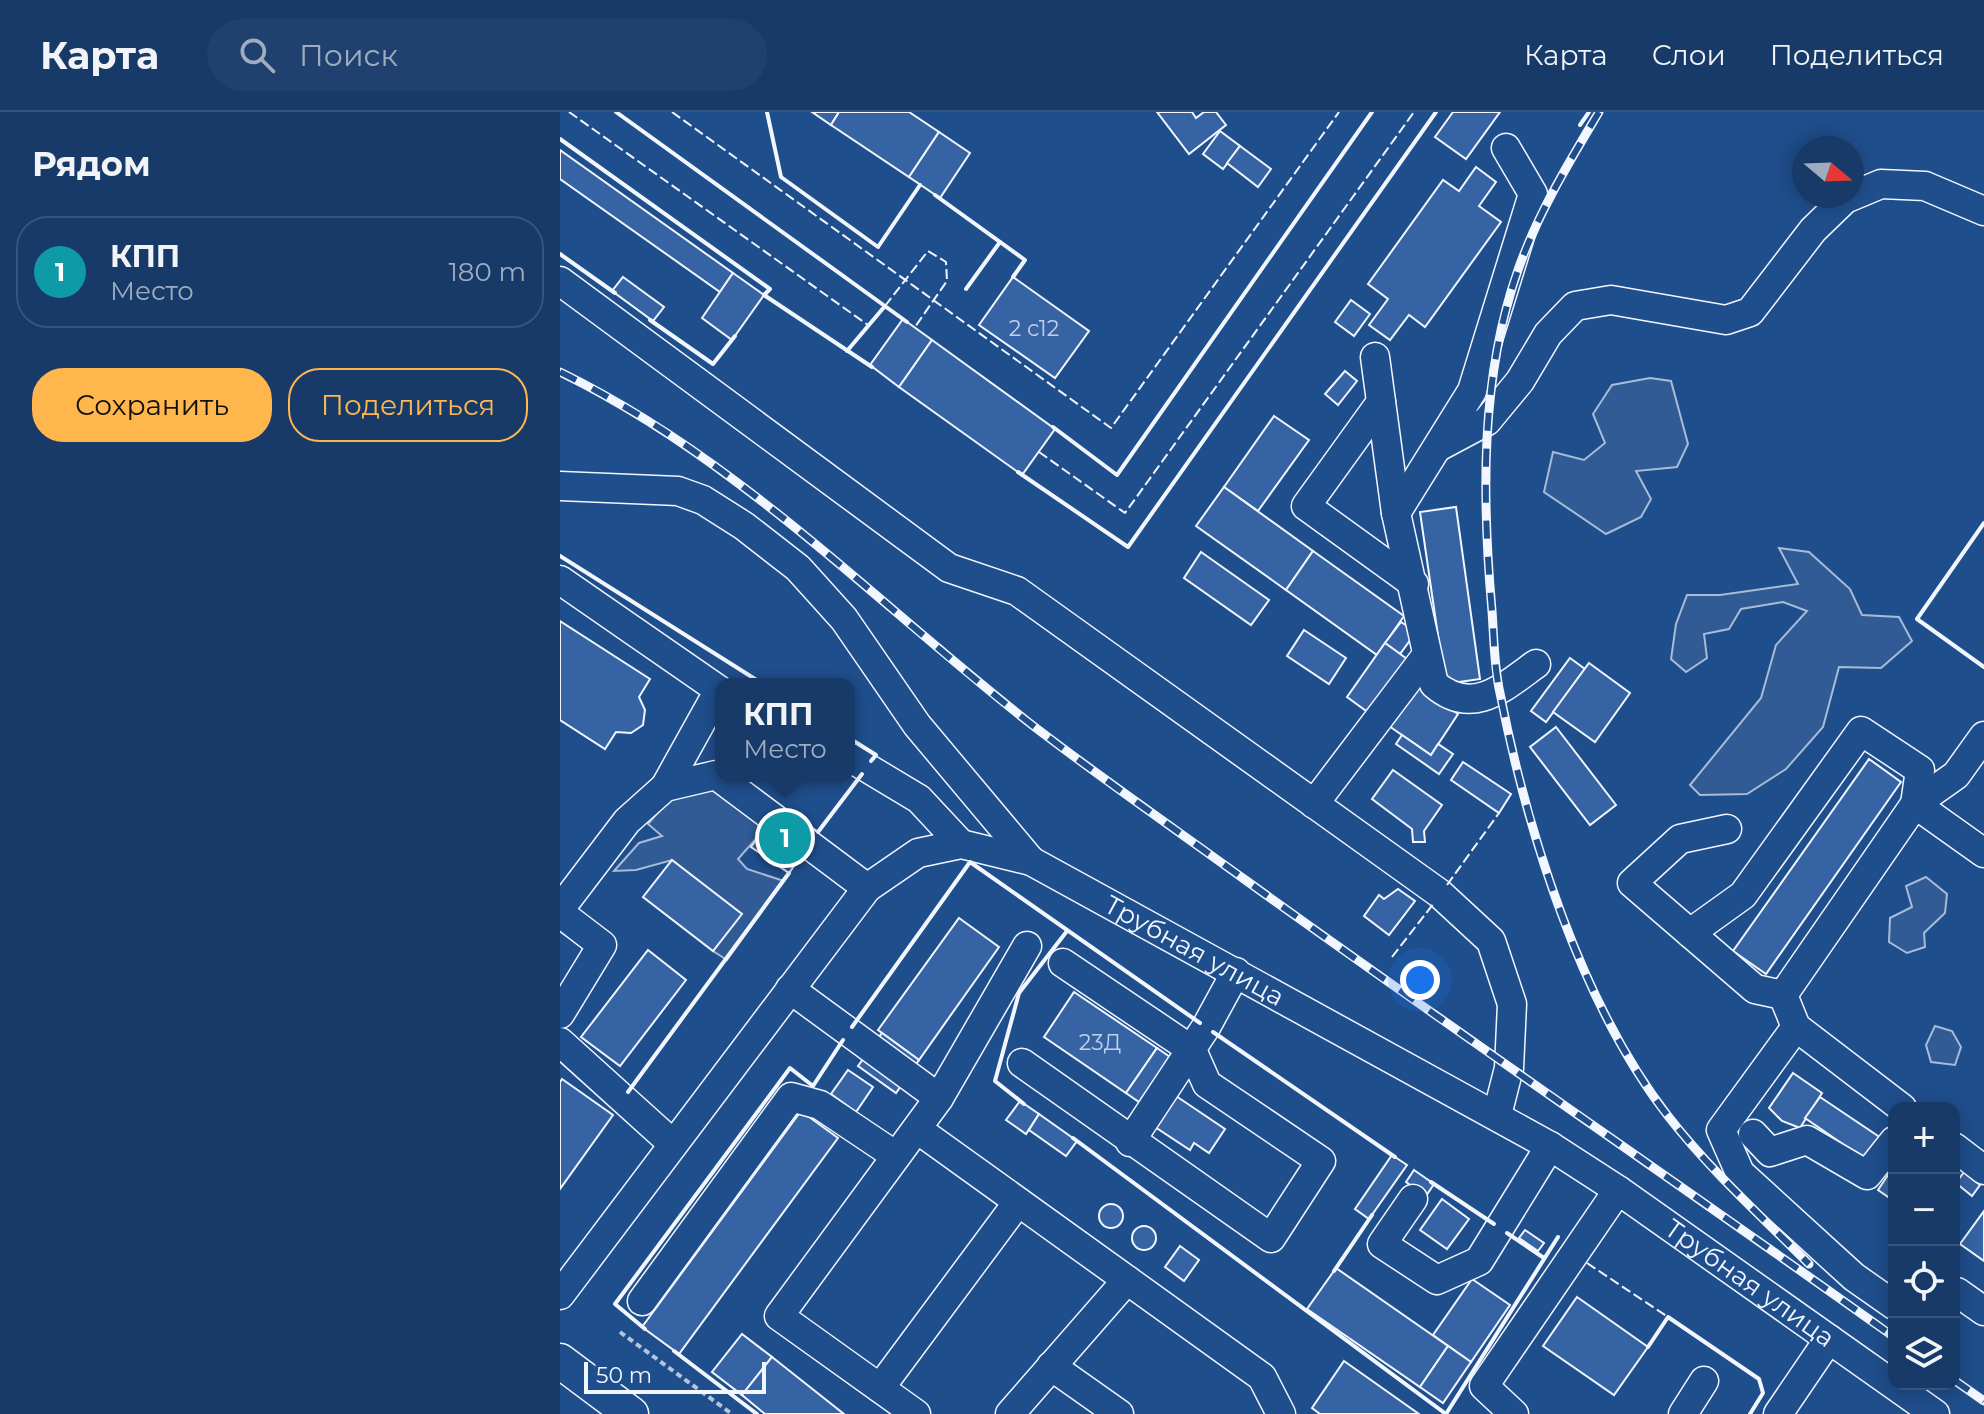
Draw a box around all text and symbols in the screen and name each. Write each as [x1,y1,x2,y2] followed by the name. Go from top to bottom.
[207,19,767,91] search box
[40,32,159,79] text: Карта
[235,33,279,77] icon: search
[299,37,398,74] text: Поиск
[1524,38,1608,72] text: Карта
[1652,38,1726,72] text: Слои
[1770,38,1944,72] text: Поделиться
[1792,136,1864,208] north arrow
[32,143,151,185] text: Рядом
[110,238,180,275] text: КПП
[55,256,65,288] text: 1
[448,256,526,288] text: 180 m
[110,275,194,307] text: Место
[1009,315,1059,342] house number: 2 с12
[32,368,272,442] button: Сохранить
[288,368,528,442] button: Поделиться
[715,678,855,782] popup
[743,696,813,733] text: КПП
[743,733,827,765] text: Место
[759,808,811,868] pin: 1
[1099,888,1290,1013] street label: Трубная улица
[1400,960,1440,1000] your location
[1079,1029,1121,1056] house number: 23Д
[1888,1102,1960,1390] map controls
[1888,1102,1960,1174] button: +
[1888,1174,1960,1246] button: −
[1659,1212,1841,1354] street label: Трубная улица
[1888,1246,1960,1318] button: locate
[1888,1318,1960,1390] button: layers
[584,1358,766,1394] scale bar
[596,1362,652,1389] text: 50 m

